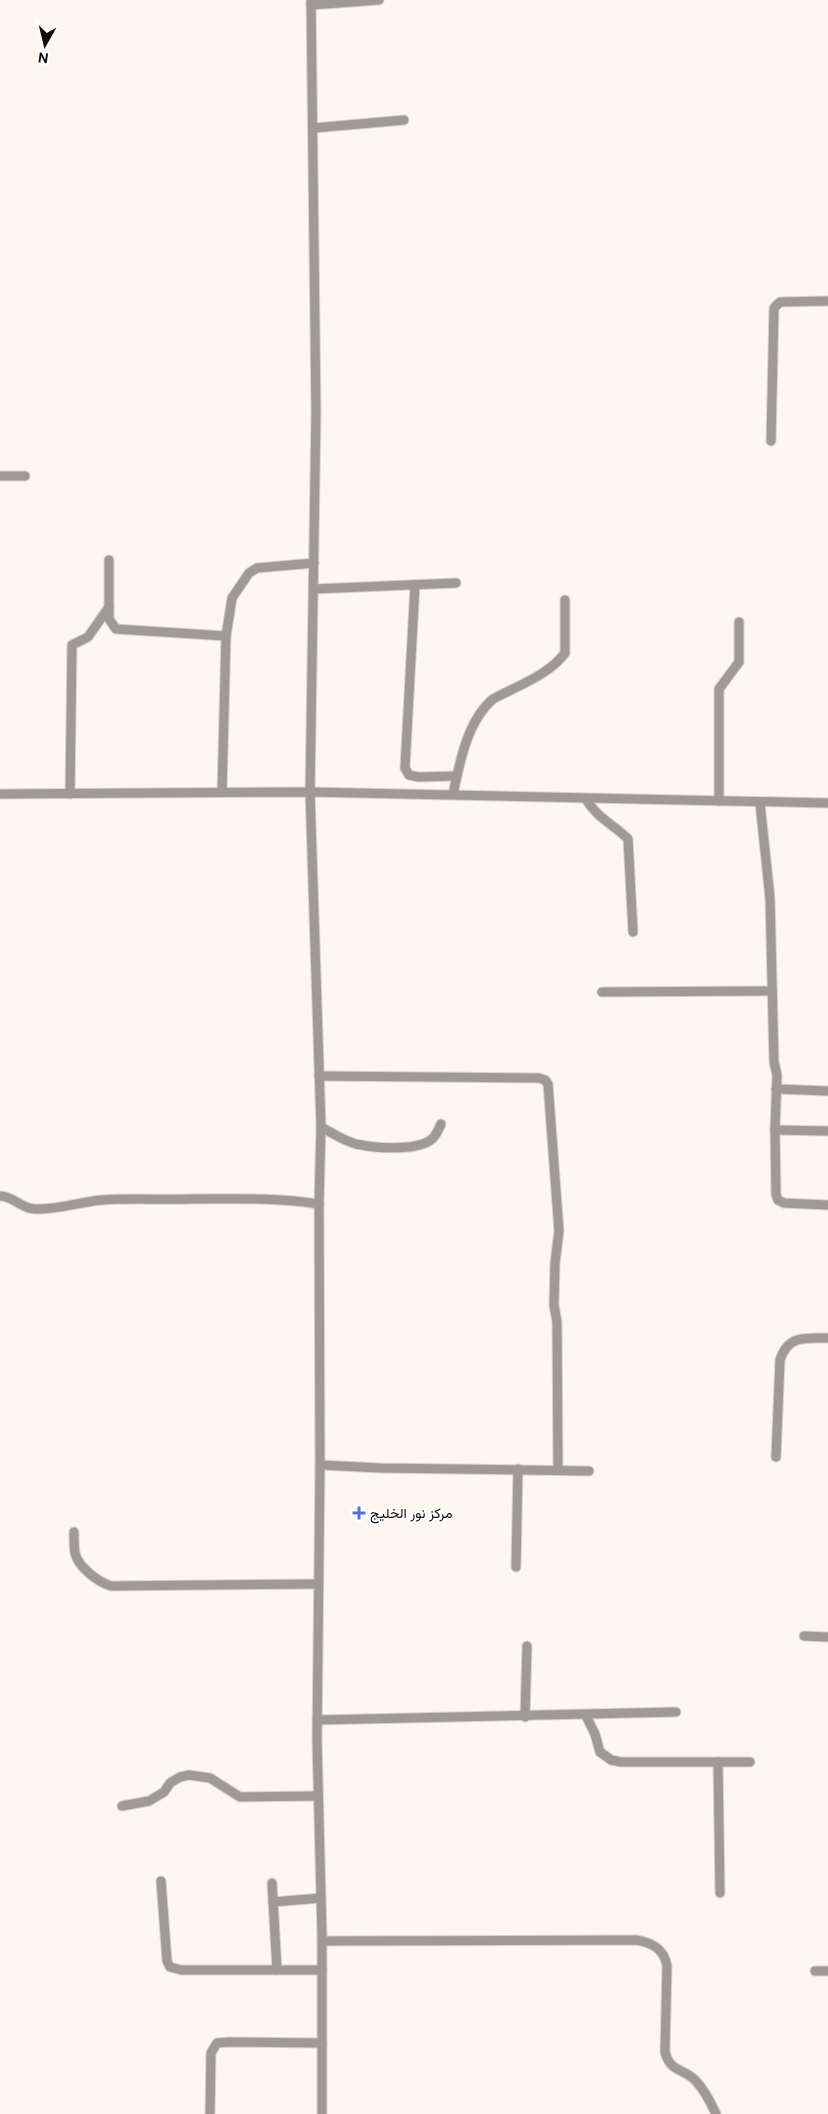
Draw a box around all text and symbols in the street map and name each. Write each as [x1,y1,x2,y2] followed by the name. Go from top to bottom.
[20,20,70,70] north arrow
[37,48,50,67] text: N
[370,1504,452,1524] place label: مركز نور الخليج
[352,1506,366,1520] marker: مركز نور الخليج

